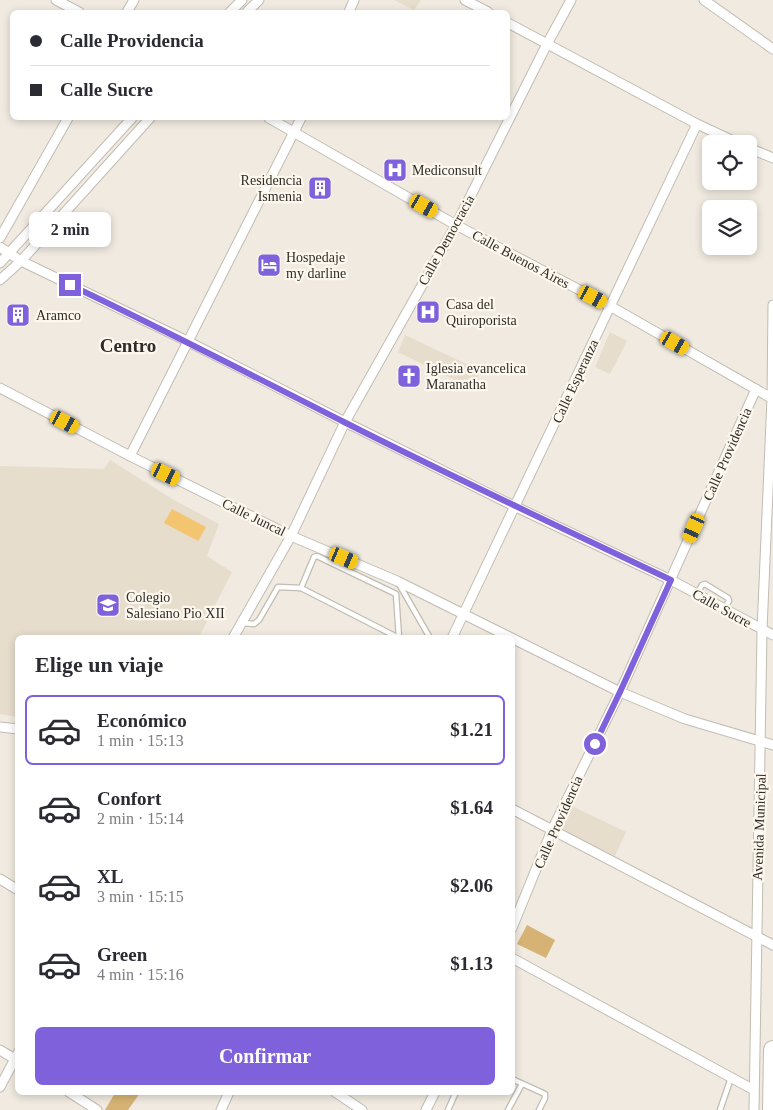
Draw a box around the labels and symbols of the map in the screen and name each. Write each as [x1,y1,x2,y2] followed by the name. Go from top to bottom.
[382,157,408,183] hospital icon: Mediconsult
[412,163,482,178] place label: Mediconsult
[241,173,303,204] place label: Residencia Ismenia
[307,175,333,201] building icon: Residencia Ismenia
[407,192,440,220] car
[415,192,478,288] street label: Calle Democracia
[29,212,111,248] callout: 2 min
[470,227,572,291] street label: Calle Buenos Aires
[286,250,346,281] place label: Hospedaje my darline
[256,252,282,278] hotel icon: Hospedaje my darline
[59,274,81,296] route end
[576,283,609,311] car
[446,297,518,328] place label: Casa del Quiroporista
[415,299,441,325] hospital icon: Casa del Quiroporista
[5,302,31,328] building icon: Aramco
[36,308,81,323] place label: Aramco
[658,329,691,357] car
[100,335,156,356] district label: Centro
[550,336,602,425] street label: Calle Esperanza
[426,361,527,392] place label: Iglesia evancelica Maranatha
[396,363,422,389] church icon: Iglesia evancelica Maranatha
[700,405,755,503] street label: Calle Providencia
[48,408,81,436] car
[149,461,182,487] car
[220,496,288,539] street label: Calle Juncal
[681,511,706,545] car
[327,545,360,571] car
[690,586,754,631] street label: Calle Sucre
[126,590,225,621] place label: Colegio Salesiano Pio XII
[95,592,121,618] school or university icon: Colegio Salesiano Pio XII
[584,733,606,755] route start
[531,773,586,871] street label: Calle Providencia
[750,773,769,881] street label: Avenida Municipal

